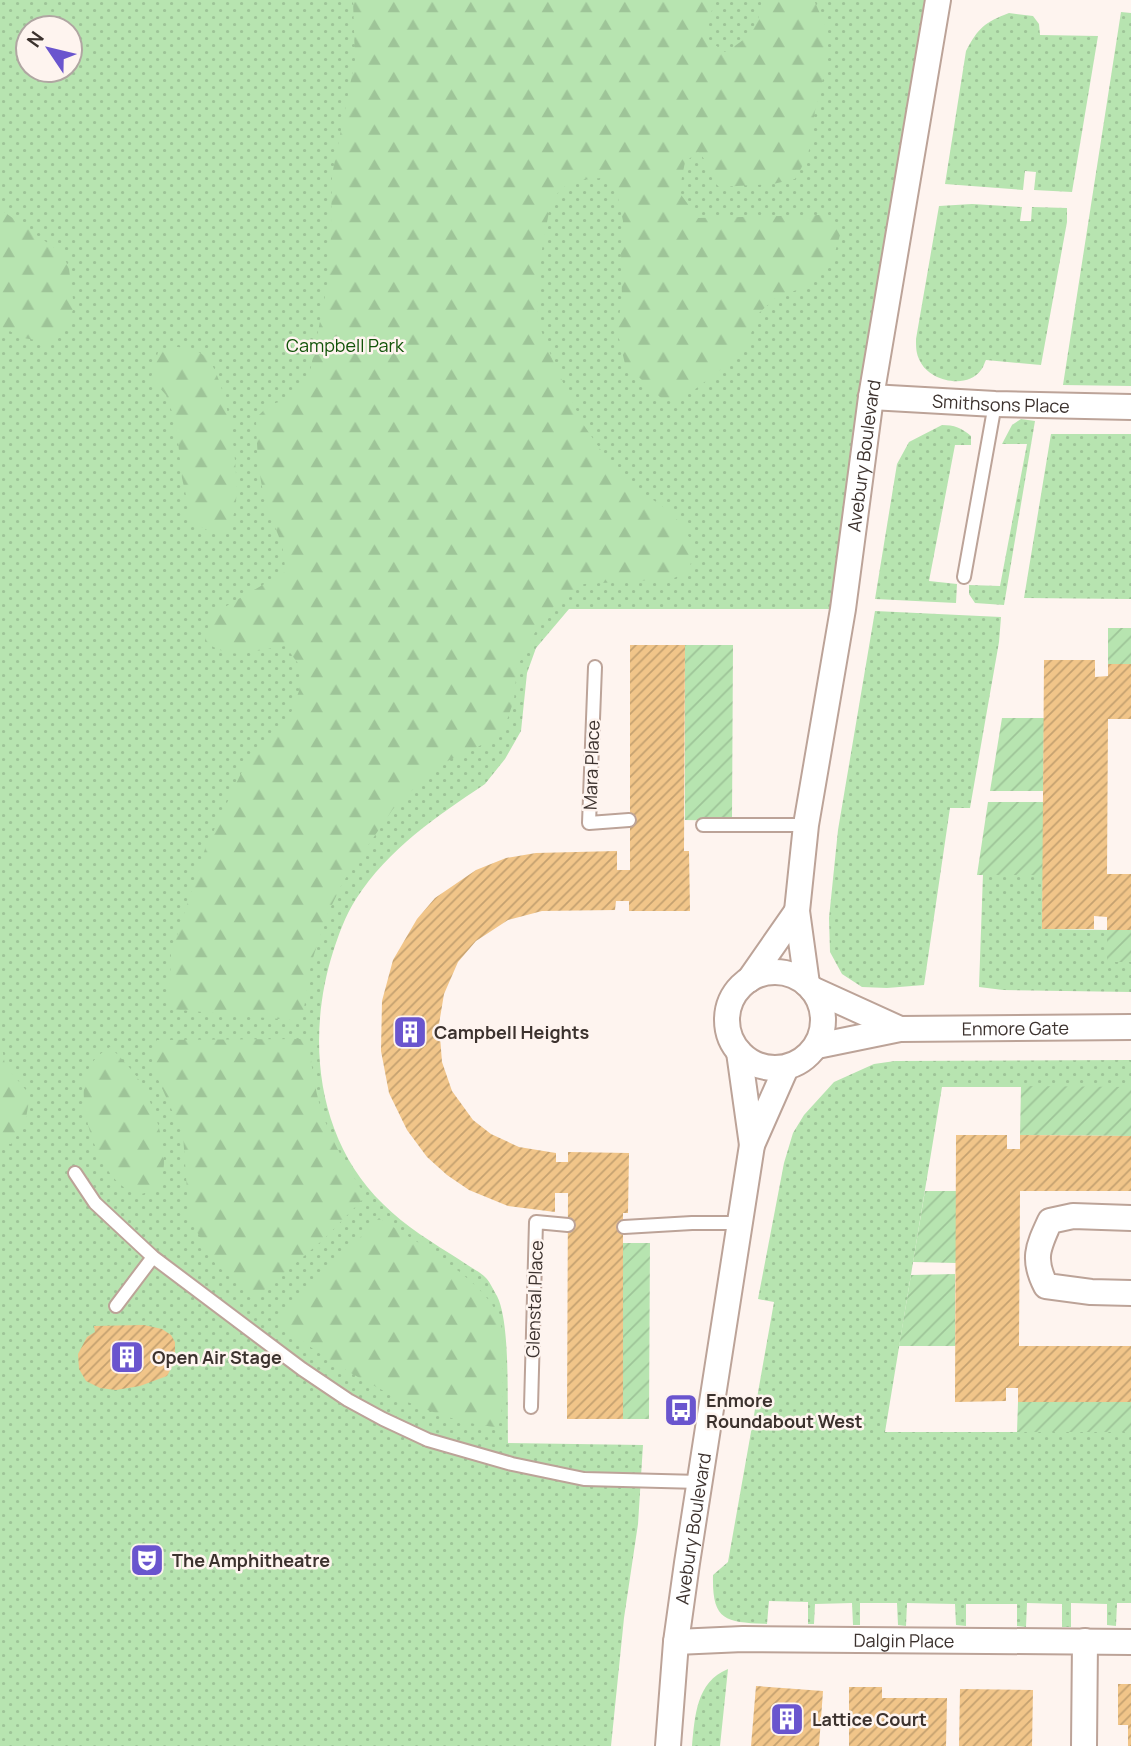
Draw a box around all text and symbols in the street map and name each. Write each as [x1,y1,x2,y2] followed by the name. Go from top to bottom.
[14,14,84,84] north arrow
[21,26,50,52] text: N
[286,333,405,357] park label: Campbell Park
[841,378,886,533] street label: Avebury Boulevard
[931,388,1070,418] street label: Smithsons Place
[577,720,605,810] street label: Mara Place
[391,1013,429,1051] building icon: Campbell Heights
[961,1016,1069,1040] street label: Enmore Gate
[434,1020,590,1044] place label: Campbell Heights
[520,1240,548,1358] street label: Glenstal Place
[108,1338,146,1376] building icon: Open Air Stage
[152,1345,282,1369] place label: Open Air Stage
[706,1388,863,1433] place label: Enmore Roundabout West
[662,1391,700,1429] bus stop icon: Enmore Roundabout West
[669,1451,716,1606] street label: Avebury Boulevard
[128,1541,166,1579] theatre icon: The Amphitheatre
[172,1548,330,1572] place label: The Amphitheatre
[853,1628,954,1653] street label: Dalgin Place
[768,1700,806,1738] building icon: Lattice Court
[812,1707,927,1731] place label: Lattice Court

